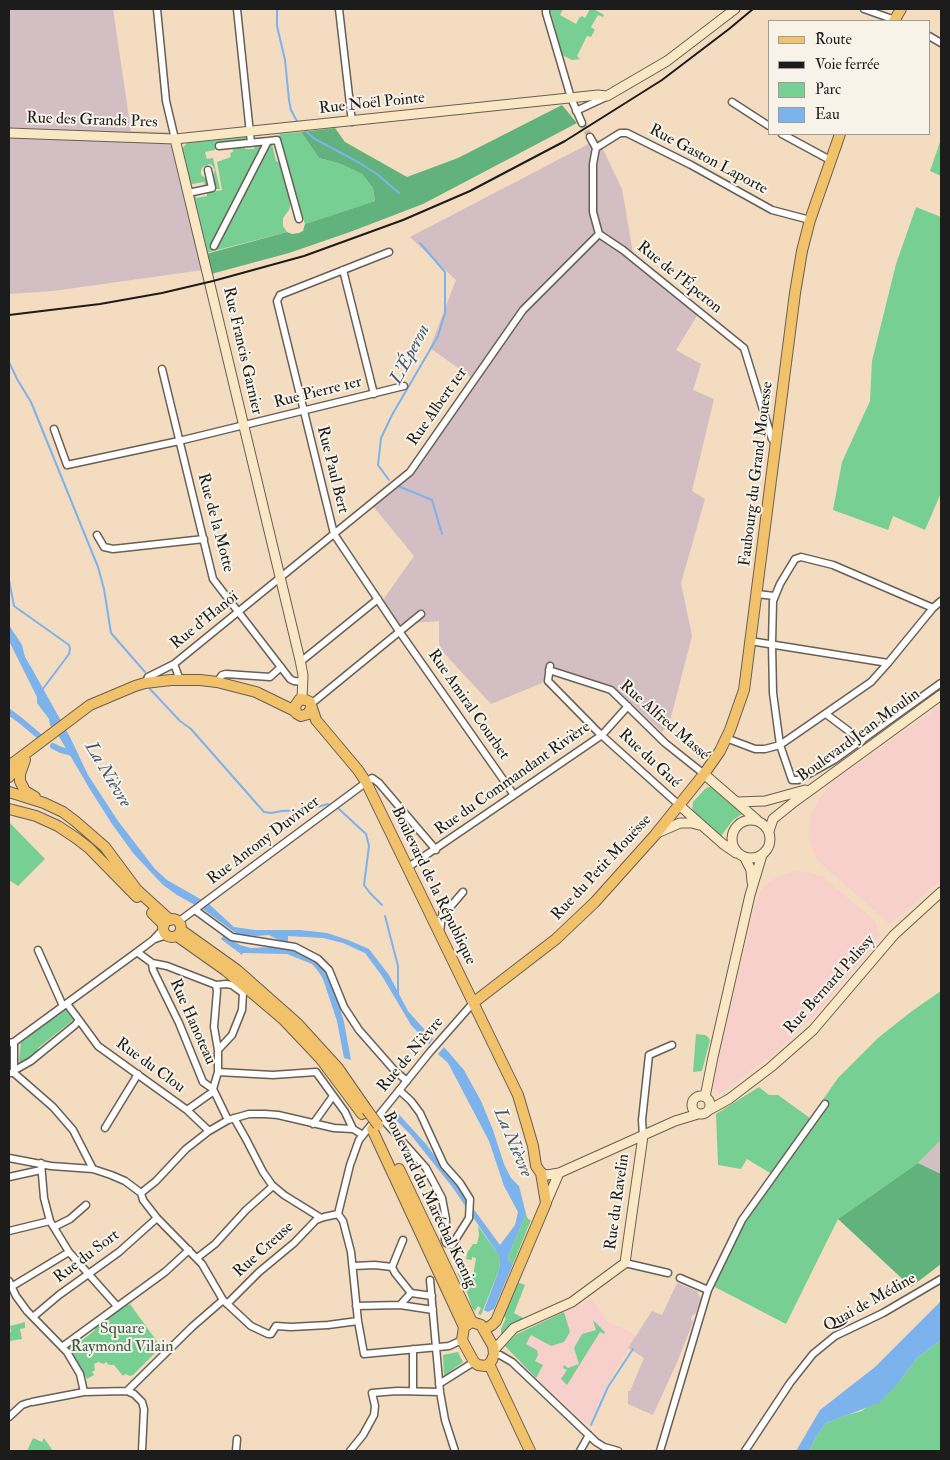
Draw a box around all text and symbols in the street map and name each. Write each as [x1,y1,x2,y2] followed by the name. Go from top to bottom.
[768,20,930,135] legend
[815,30,852,49] text: Route
[815,55,880,74] text: Voie ferrée
[815,80,841,99] text: Parc
[318,89,426,119] street label: Rue Noël Pointe
[815,105,840,124] text: Eau
[26,109,158,133] street label: Rue des Grands Pres
[645,121,771,199] street label: Rue Gaston Laporte
[633,238,725,318] street label: Rue de l'Éperon
[218,285,266,417] street label: Rue Francis Garnier
[386,321,436,389] water label: L'Éperon
[404,364,472,450] street label: Rue Albert 1er
[272,373,364,413] street label: Rue Pierre 1er
[736,381,778,567] street label: Faubourg du Grand Mouesse
[312,424,352,516] street label: Rue Paul Bert
[193,471,237,575] street label: Rue de la Motte
[167,588,243,654] street label: Rue d'Hanoï
[423,646,513,764] street label: Rue Amiral Courbet
[615,677,713,765] street label: Rue Alfred Massé
[794,685,924,787] street label: Boulevard Jean Moulin
[432,718,594,840] street label: Rue du Commandant Rivière
[614,726,684,792] street label: Rue du Gué
[79,738,135,812] water label: La Nièvre
[204,793,324,889] street label: Rue Antony Duvivier
[386,804,480,968] street label: Boulevard de la République
[548,811,656,925] street label: Rue du Petit Mouësse
[781,932,879,1038] street label: Rue Bernard Palissy
[165,976,219,1068] street label: Rue Hanoteau
[374,1014,448,1096] street label: Rue de Nièvre
[112,1034,188,1098] street label: Rue du Clou
[488,1105,536,1181] water label: La Nièvre
[378,1109,480,1291] street label: Boulevard du Maréchal Kœnig
[602,1153,634,1251] street label: Rue du Ravelin
[230,1218,298,1282] street label: Rue Creuse
[51,1226,123,1288] street label: Rue du Sort
[820,1270,920,1336] street label: Quai de Médine
[70,1320,174,1358] park label: Square Raymond Vilain

